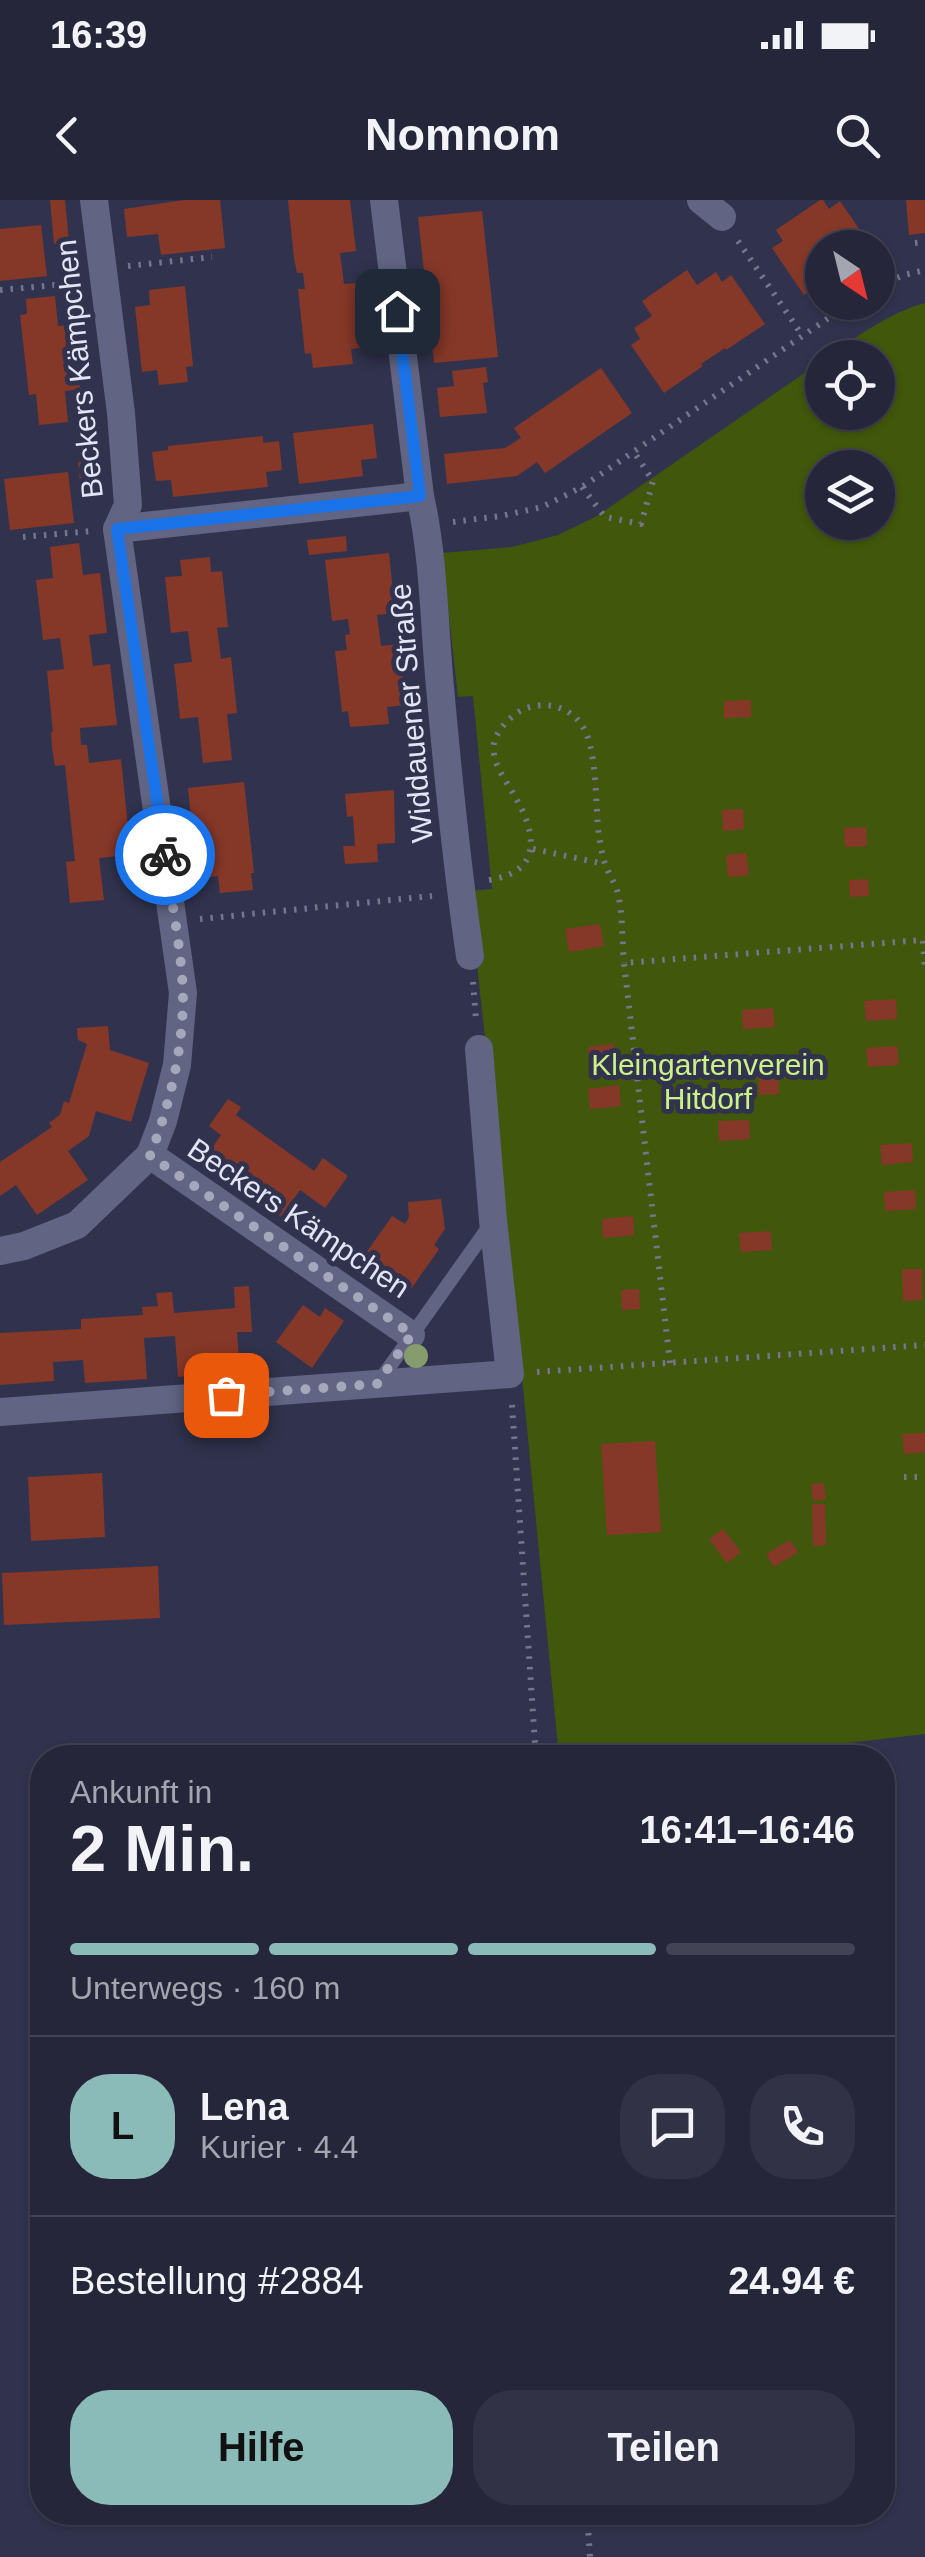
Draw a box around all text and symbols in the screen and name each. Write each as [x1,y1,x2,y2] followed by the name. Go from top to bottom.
[50,14,147,56] text: 16:39
[40,108,95,163] icon: back
[830,108,885,163] icon: search
[365,109,560,160] text: Nomnom
[805,230,895,320] north arrow
[805,230,895,540] map controls
[49,238,109,500] street label: Beckers Kämpchen
[355,269,440,354] pin
[370,284,425,339] icon: home
[805,340,895,430] button: locate
[805,450,895,540] button: layers
[383,582,439,844] street label: Widdauener Straße
[115,805,215,905] courier
[138,828,193,883] icon: bike
[591,1048,825,1115] park label: Kleingartenverein Hitdorf
[182,1132,416,1304] street label: Beckers Kämpchen
[184,1353,269,1438] pin
[199,1368,254,1423] icon: bag
[70,1774,212,1810] text: Ankunft in
[639,1809,855,1851] text: 16:41–16:46
[70,1812,254,1885] text: 2 Min.
[70,1970,340,2006] text: Unterwegs · 160 m
[620,2074,725,2179] button: chat
[750,2074,855,2179] button: phone
[200,2086,289,2128] text: Lena
[111,2105,134,2147] text: L
[200,2129,358,2165] text: Kurier · 4.4
[70,2260,364,2302] text: Bestellung #2884
[728,2260,855,2302] text: 24.94 €
[70,2390,453,2505] button: Hilfe
[473,2390,855,2505] button: Teilen

